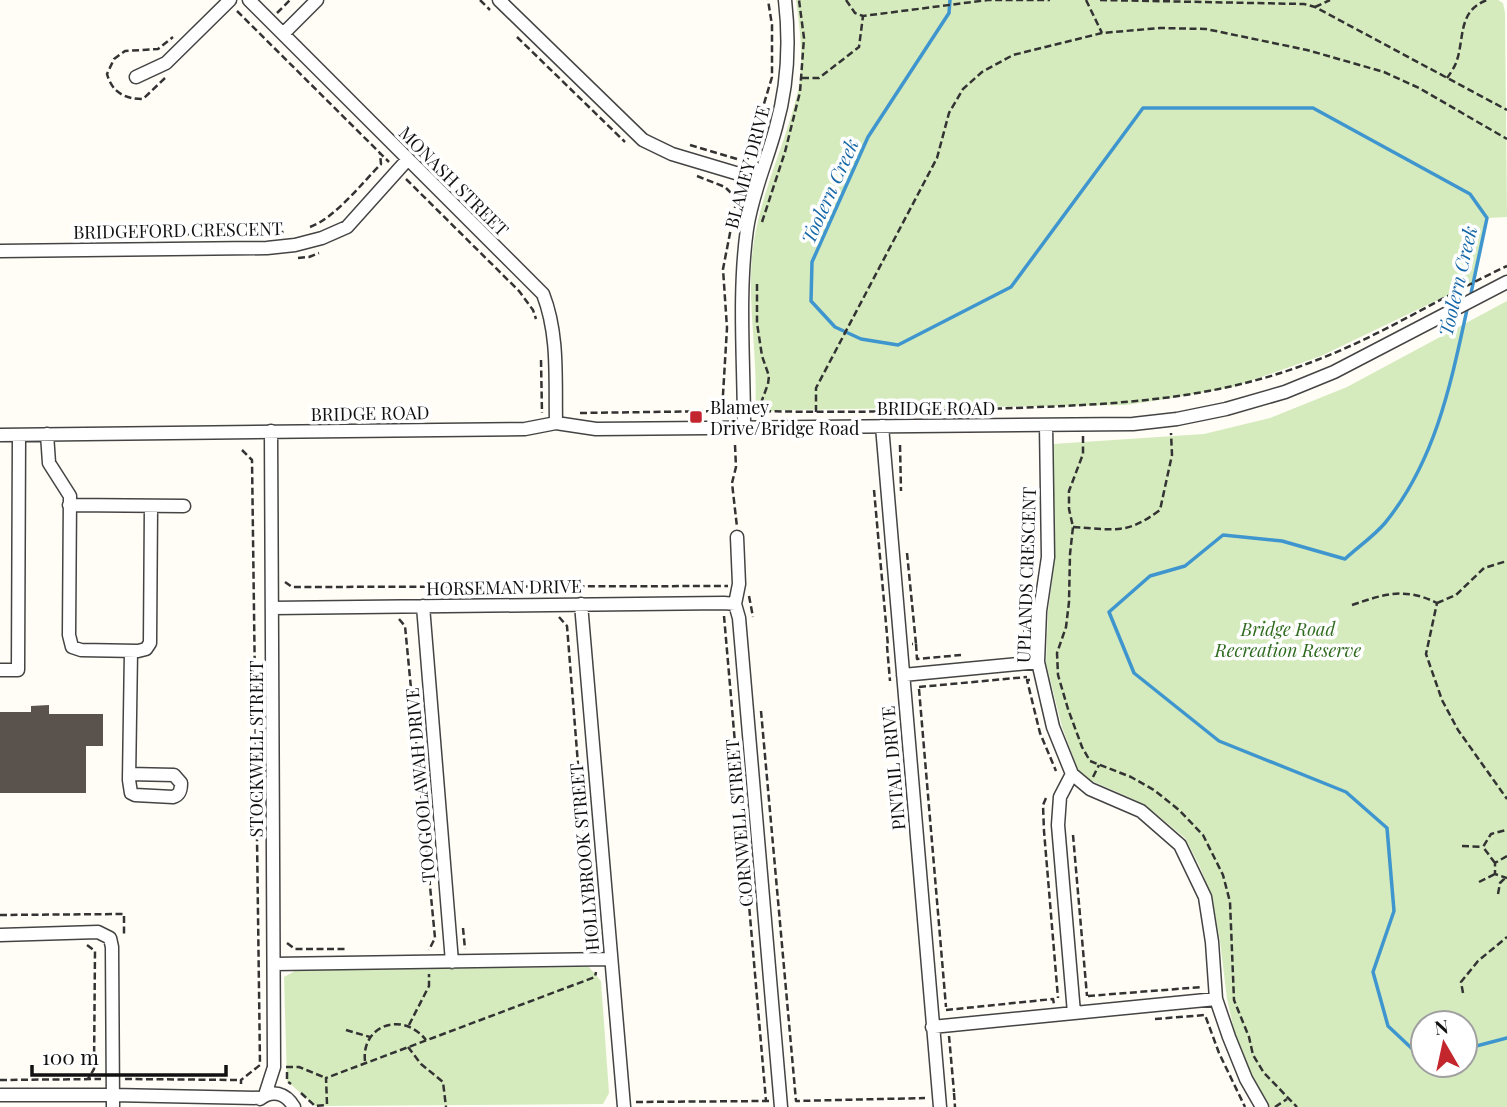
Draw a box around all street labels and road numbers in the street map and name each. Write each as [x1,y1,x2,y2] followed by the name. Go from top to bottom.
[719,103,775,231] street label: BLAMEY DRIVE
[394,121,514,241] street label: MONASH STREET
[73,216,283,244] street label: BRIDGEFORD CRESCENT
[877,396,995,420] street label: BRIDGE ROAD
[310,400,430,426] street label: BRIDGE ROAD
[1011,487,1041,663] street label: UPLANDS CRESCENT
[426,574,582,600] street label: HORSEMAN DRIVE
[244,661,268,837] street label: STOCKWELL STREET
[400,687,440,883] street label: TOOGOOLAWAH DRIVE
[876,705,910,831] street label: PINTAIL DRIVE
[720,738,758,908] street label: CORNWELL STREET
[564,762,604,952] street label: HOLLYBROOK STREET

